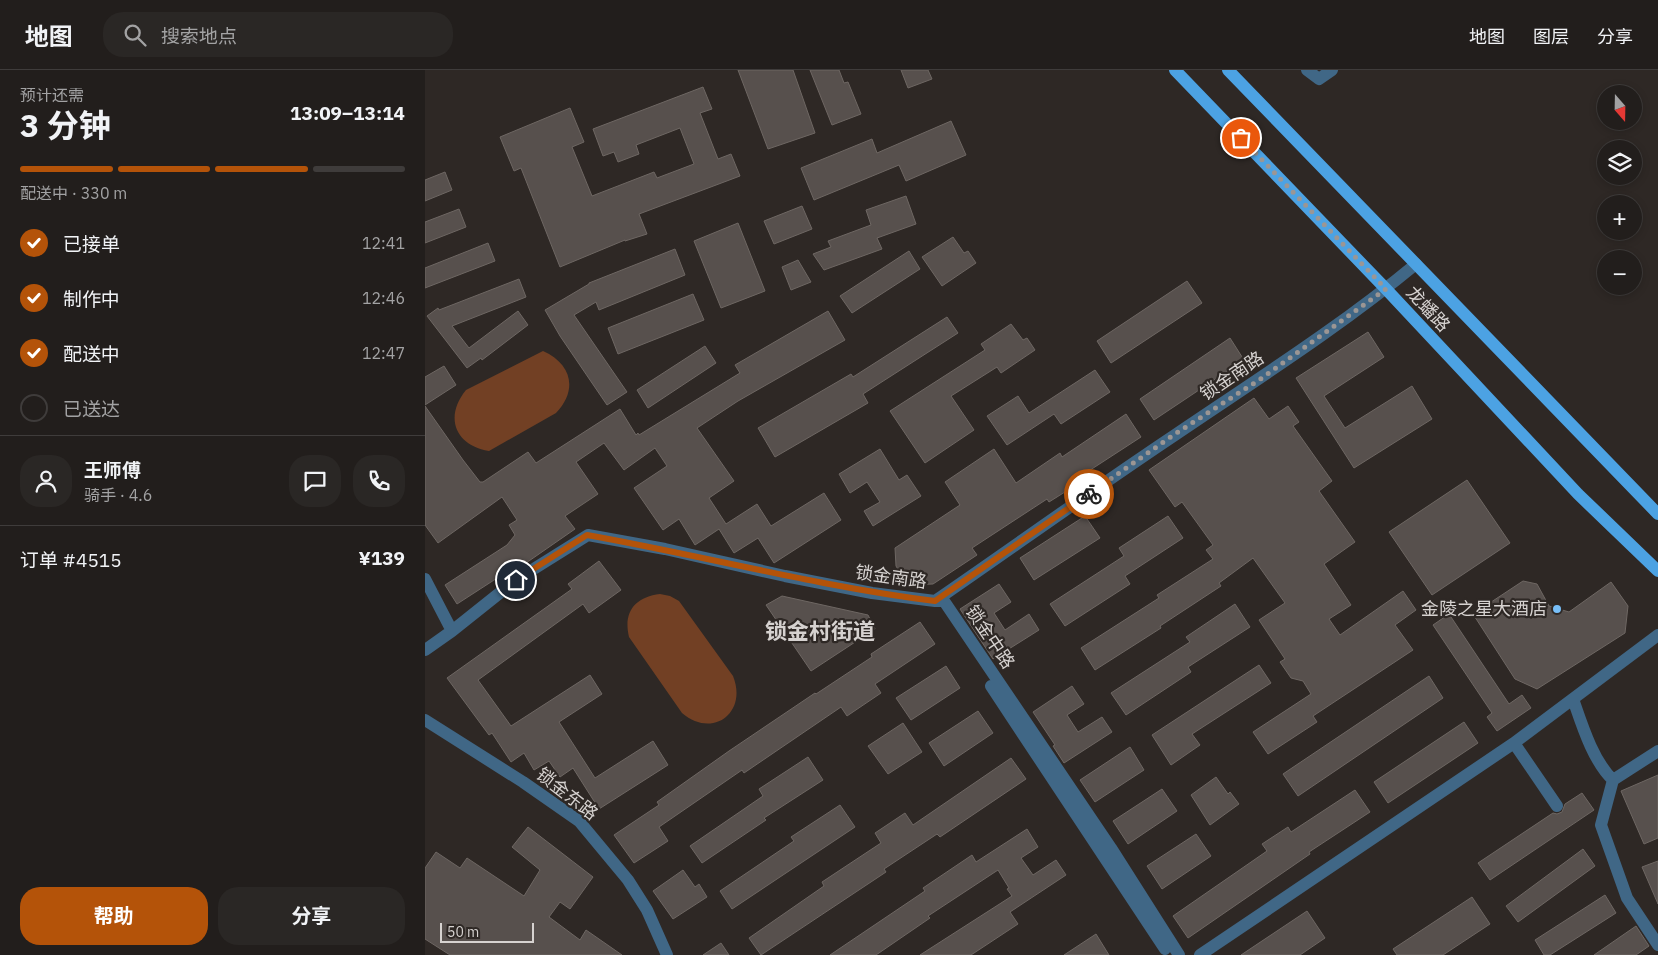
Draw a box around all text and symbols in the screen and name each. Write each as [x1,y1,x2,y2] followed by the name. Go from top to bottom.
[103,12,453,57] search box
[25,20,73,52] text: 地图
[121,21,149,49] icon: search
[161,24,237,48] text: 搜索地点
[1469,25,1505,48] text: 地图
[1533,25,1569,48] text: 图层
[1597,25,1633,48] text: 分享
[20,85,84,105] text: 预计还需
[1597,85,1643,130] north arrow
[1597,85,1642,295] map controls
[290,101,405,125] text: 13:09–13:14
[20,104,111,146] text: 3 分钟
[1220,117,1262,159] pin
[1227,124,1255,152] icon: bag
[1597,140,1642,185] button: layers
[20,183,127,203] text: 配送中 · 330 m
[1597,195,1642,240] button: +
[20,229,48,257] icon: check
[63,232,120,256] text: 已接单
[362,233,405,253] text: 12:41
[1597,250,1642,295] button: −
[1402,281,1455,336] street label: 龙蟠路
[20,284,48,312] icon: check
[63,287,120,311] text: 制作中
[362,288,405,308] text: 12:46
[20,339,48,367] icon: check
[63,342,120,366] text: 配送中
[362,343,405,363] text: 12:47
[1195,346,1268,405] street label: 锁金南路
[63,397,120,421] text: 已送达
[20,455,72,507] button: person
[289,455,341,507] button: chat
[353,455,405,507] button: phone
[84,458,141,482] text: 王师傅
[1064,469,1114,519] courier
[1075,480,1103,508] icon: bike
[84,485,152,505] text: 骑手 · 4.6
[358,546,405,570] text: ¥139
[20,548,122,572] text: 订单 #4515
[495,559,537,601] pin
[854,560,928,593] street label: 锁金南路
[502,566,530,594] icon: home
[1421,597,1547,620] place label: 金陵之星大酒店
[961,600,1020,673] street label: 锁金中路
[1551,603,1563,615] marker: 金陵之星大酒店
[765,616,875,645] district label: 锁金村街道
[532,762,603,825] street label: 锁金东路
[20,887,208,945] button: 帮助
[218,887,405,945] button: 分享
[440,920,534,943] scale bar
[447,923,479,941] text: 50 m

